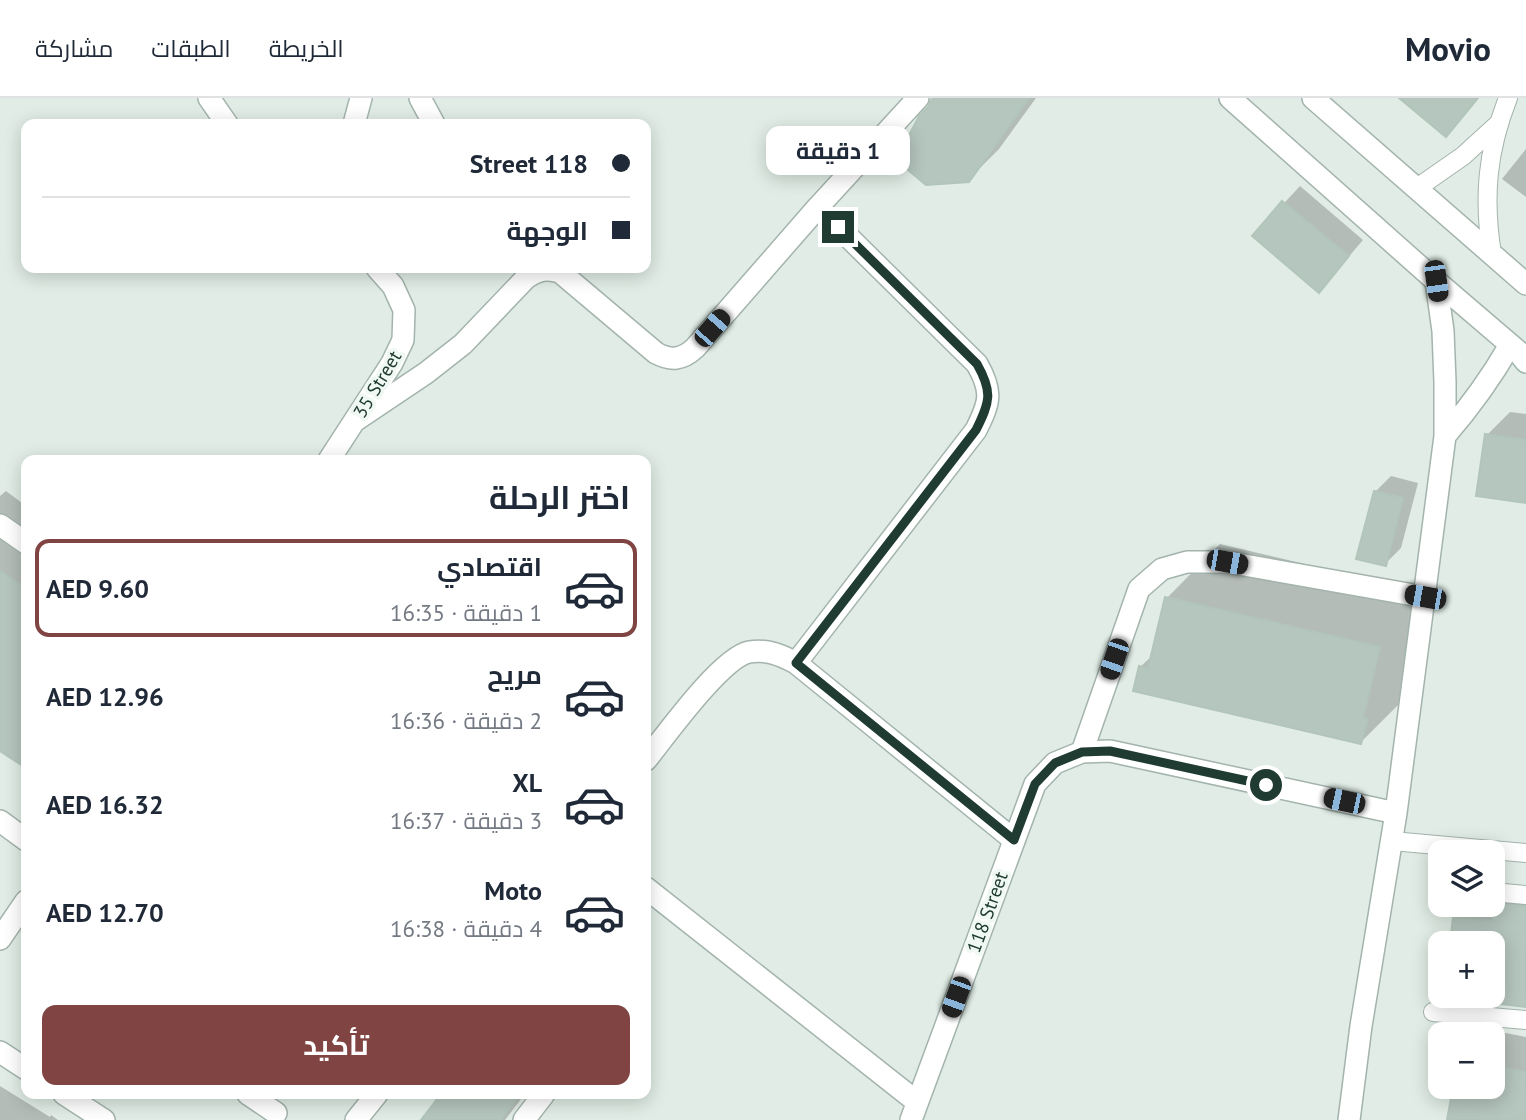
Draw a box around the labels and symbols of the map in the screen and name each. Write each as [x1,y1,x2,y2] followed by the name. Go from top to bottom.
[766,125,910,174] callout: 1 دقيقة
[822,211,854,243] route end
[1423,259,1450,303] car
[691,305,734,351] car
[348,345,407,422] street label: 35 Street
[1205,548,1250,576] car
[1403,583,1448,611] car
[1098,636,1131,682] car
[1250,769,1282,801] route start
[1322,786,1367,816] car
[961,868,1013,956] street label: 118 Street
[939,974,974,1020] car

